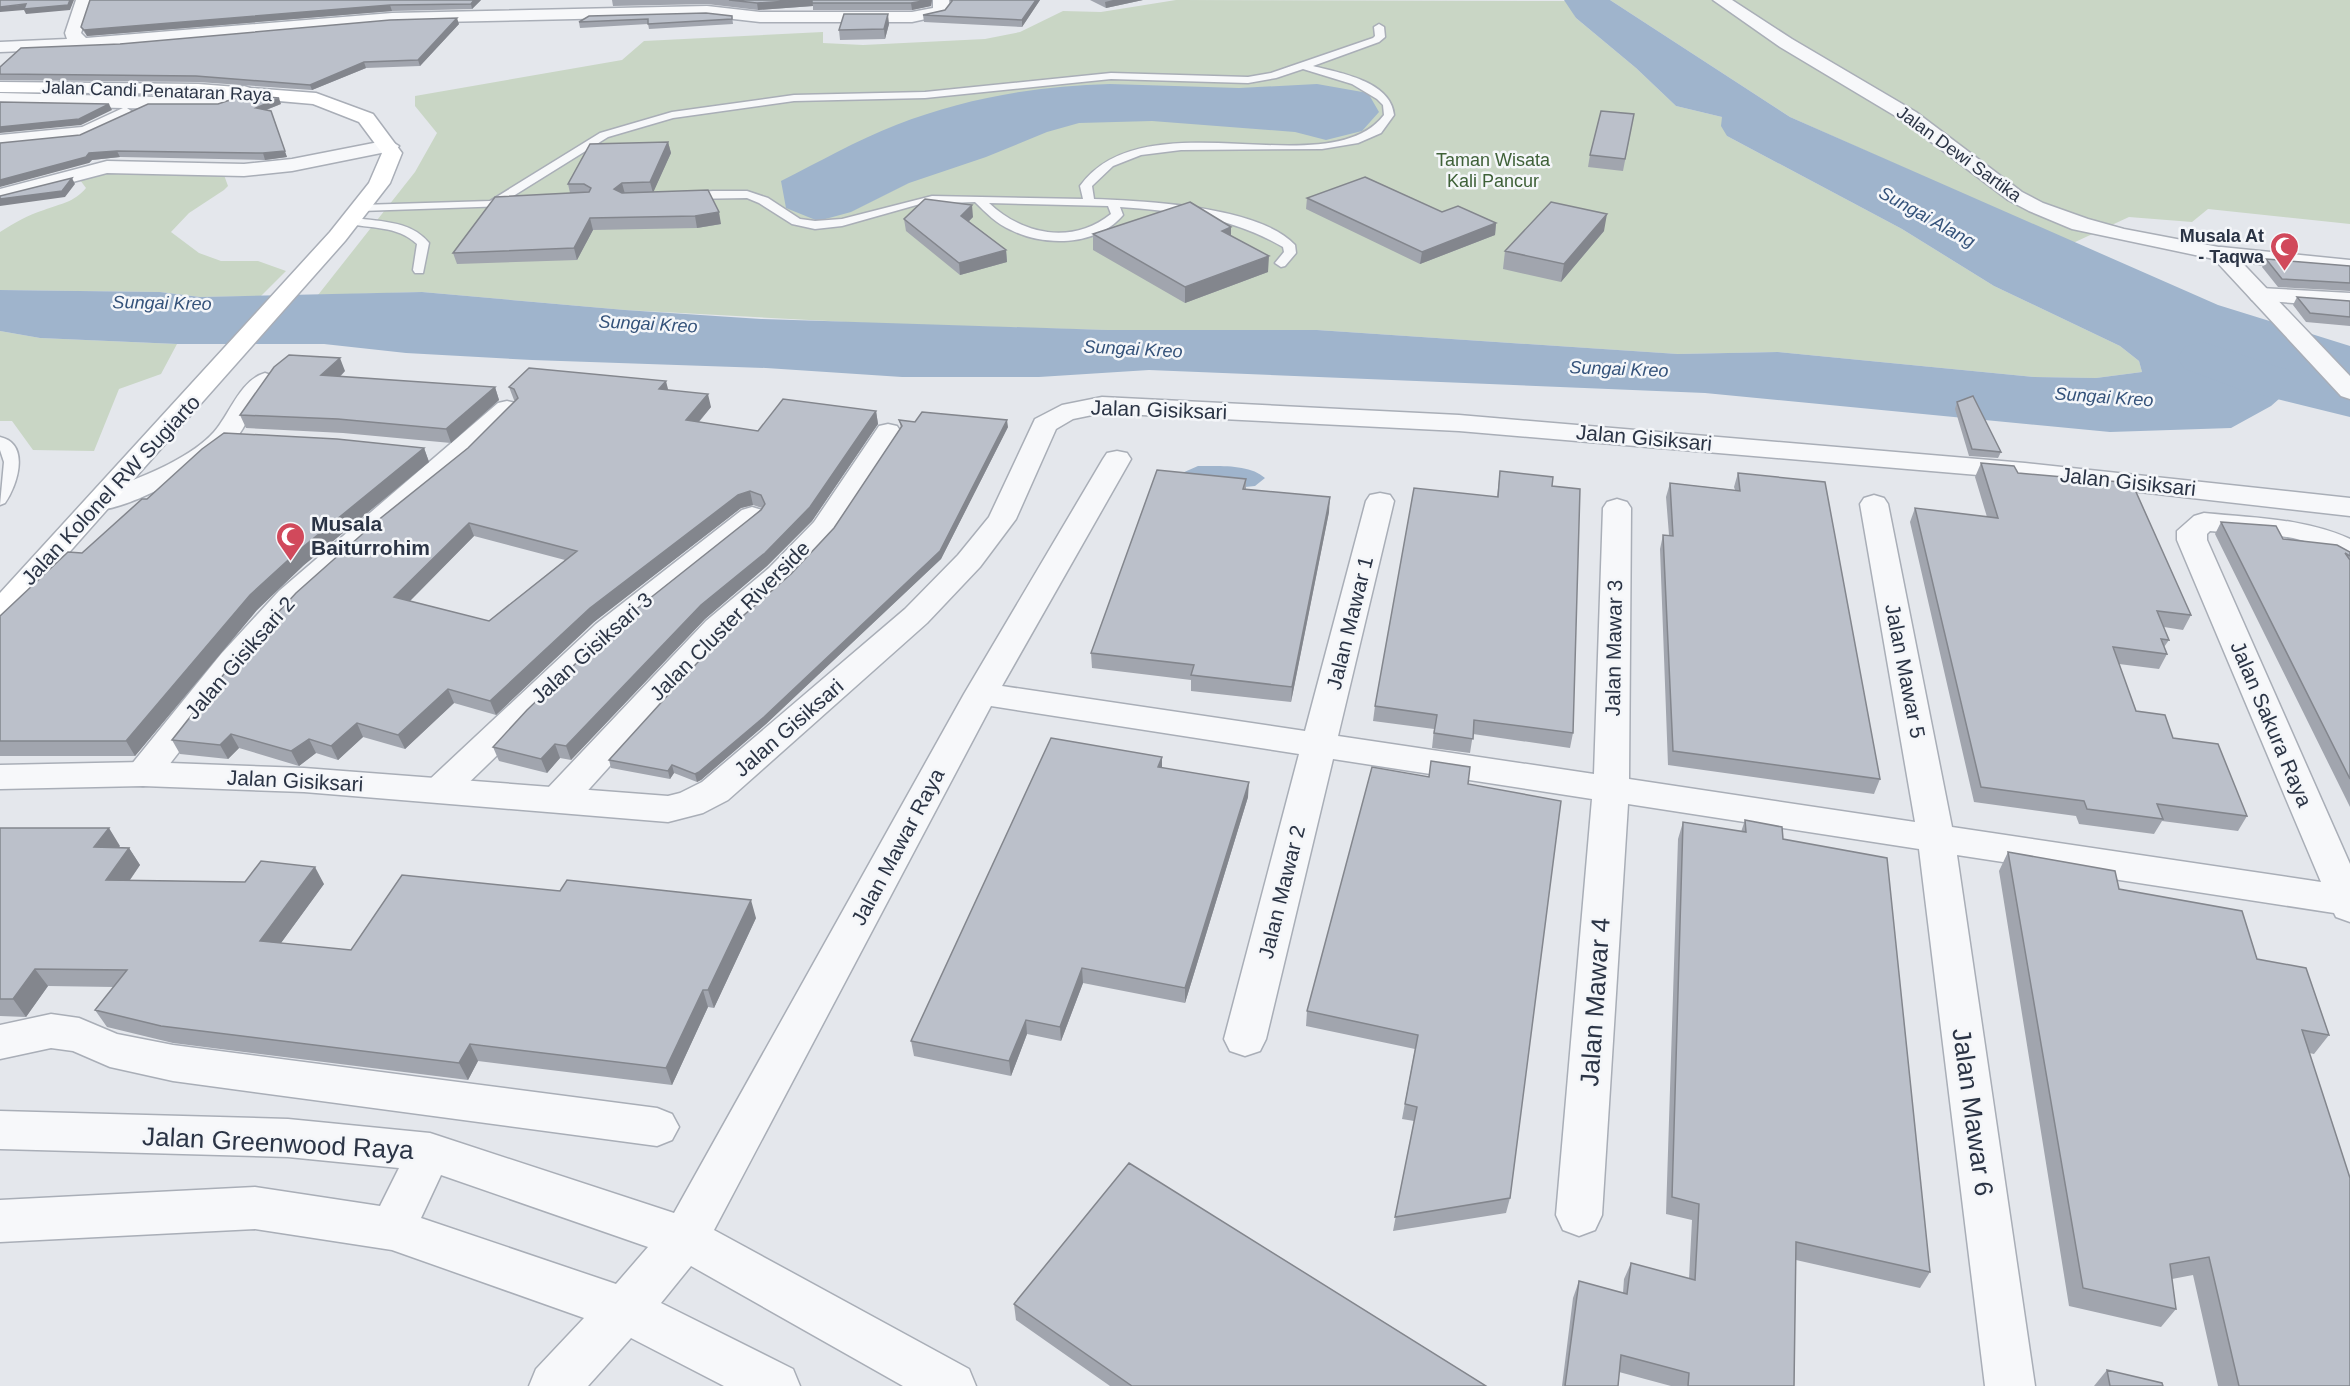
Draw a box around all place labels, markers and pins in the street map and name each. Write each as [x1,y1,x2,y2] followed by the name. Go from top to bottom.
[2180,226,2265,267] place label: Musala At - Taqwa
[2269,230,2301,272] mosque icon: Musala At - Taqwa
[311,512,430,559] place label: Musala Baiturrohim
[274,520,306,562] mosque icon: Musala Baiturrohim

